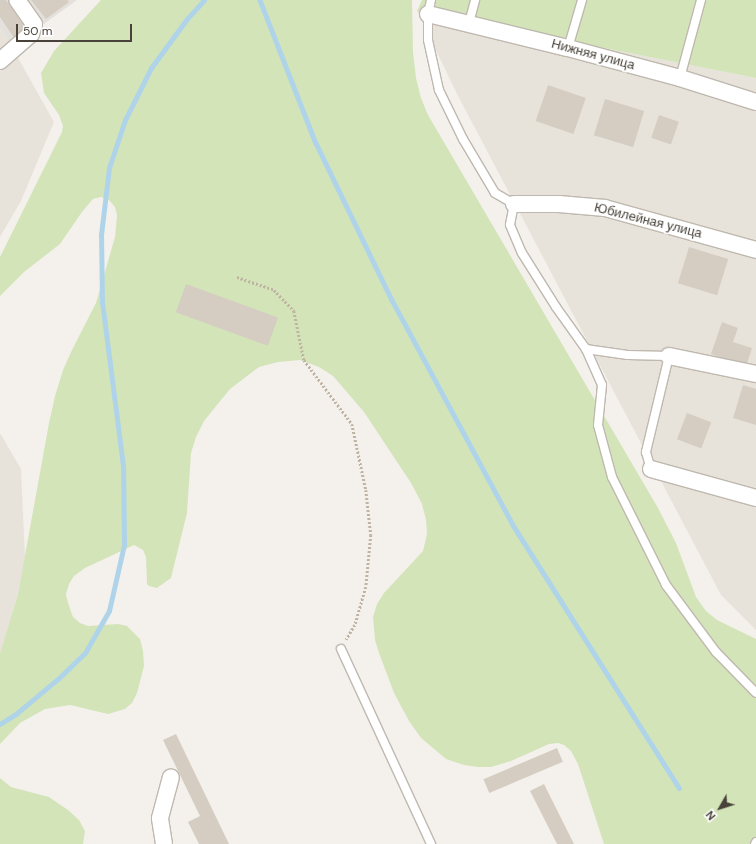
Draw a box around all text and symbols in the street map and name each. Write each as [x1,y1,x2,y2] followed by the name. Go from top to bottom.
[18,16,134,42] scale bar
[23,23,52,39] text: 50 m
[550,36,636,74] street label: Нижняя улица
[592,200,704,242] street label: Юбилейная улица
[700,788,740,828] north arrow
[703,808,719,823] text: N

